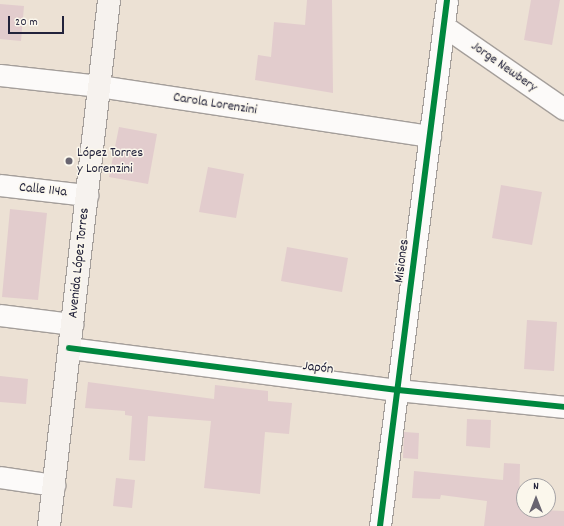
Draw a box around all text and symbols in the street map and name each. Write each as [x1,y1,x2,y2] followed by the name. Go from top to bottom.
[10,8,66,34] scale bar
[15,14,38,31] text: 20 m
[468,38,540,96] street label: Jorge Newbery
[172,89,258,119] street label: Carola Lorenzini
[77,145,143,178] place label: López Torres y Lorenzini
[64,156,74,166] marker: López Torres y Lorenzini
[18,179,68,201] street label: Calle 114a
[65,207,93,319] street label: Avenida López Torres
[391,238,413,284] street label: Misiones
[302,358,334,378] street label: Japón
[516,478,556,518] north arrow
[533,479,539,495] text: N

